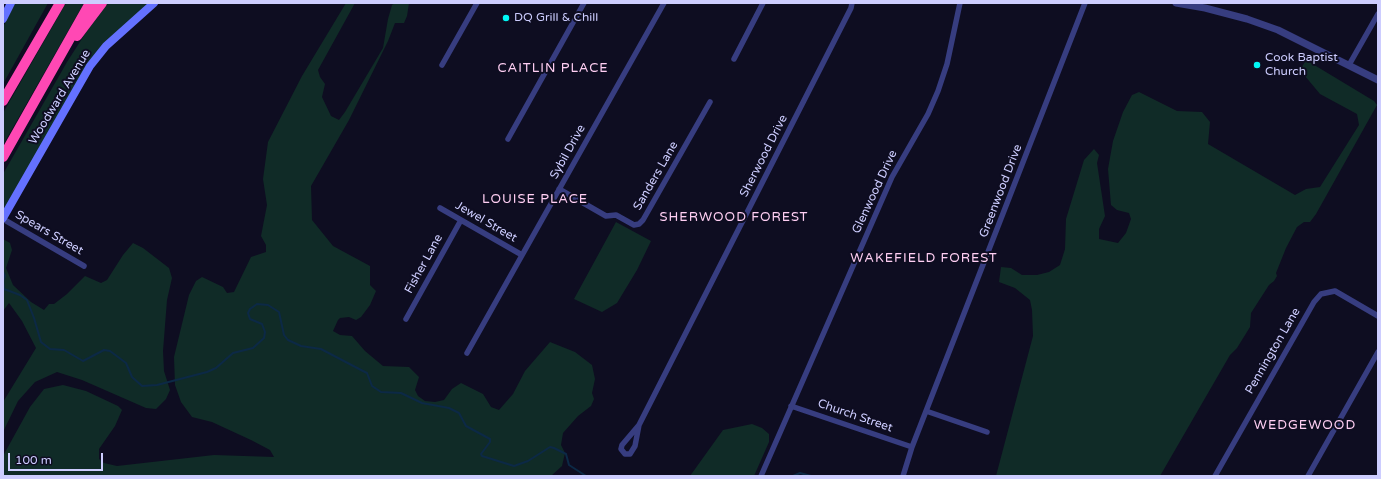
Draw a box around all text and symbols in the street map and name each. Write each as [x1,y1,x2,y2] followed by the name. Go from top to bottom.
[514,11,598,25] place label: DQ Grill & Chill
[501,13,511,23] marker: DQ Grill & Chill
[26,47,94,147] street label: Woodward Avenue
[1265,51,1338,79] place label: Cook Baptist Church
[1252,60,1262,70] marker: Cook Baptist Church
[497,61,609,77] district label: CAITLIN PLACE
[737,113,791,199] street label: Sherwood Drive
[547,122,589,182] street label: Sybil Drive
[631,139,681,213] street label: Sanders Lane
[977,142,1025,240] street label: Greenwood Drive
[849,148,901,236] street label: Glenwood Drive
[482,192,588,208] district label: LOUISE PLACE
[453,199,519,245] street label: Jewel Street
[12,208,86,258] street label: Spears Street
[660,210,808,226] district label: SHERWOOD FOREST
[402,232,446,296] street label: Fisher Lane
[850,251,998,267] district label: WAKEFIELD FOREST
[1242,305,1304,397] street label: Pennington Lane
[816,396,894,436] street label: Church Street
[1254,418,1356,434] district label: WEDGEWOOD
[10,445,105,471] scale bar
[15,453,52,467] text: 100 m

